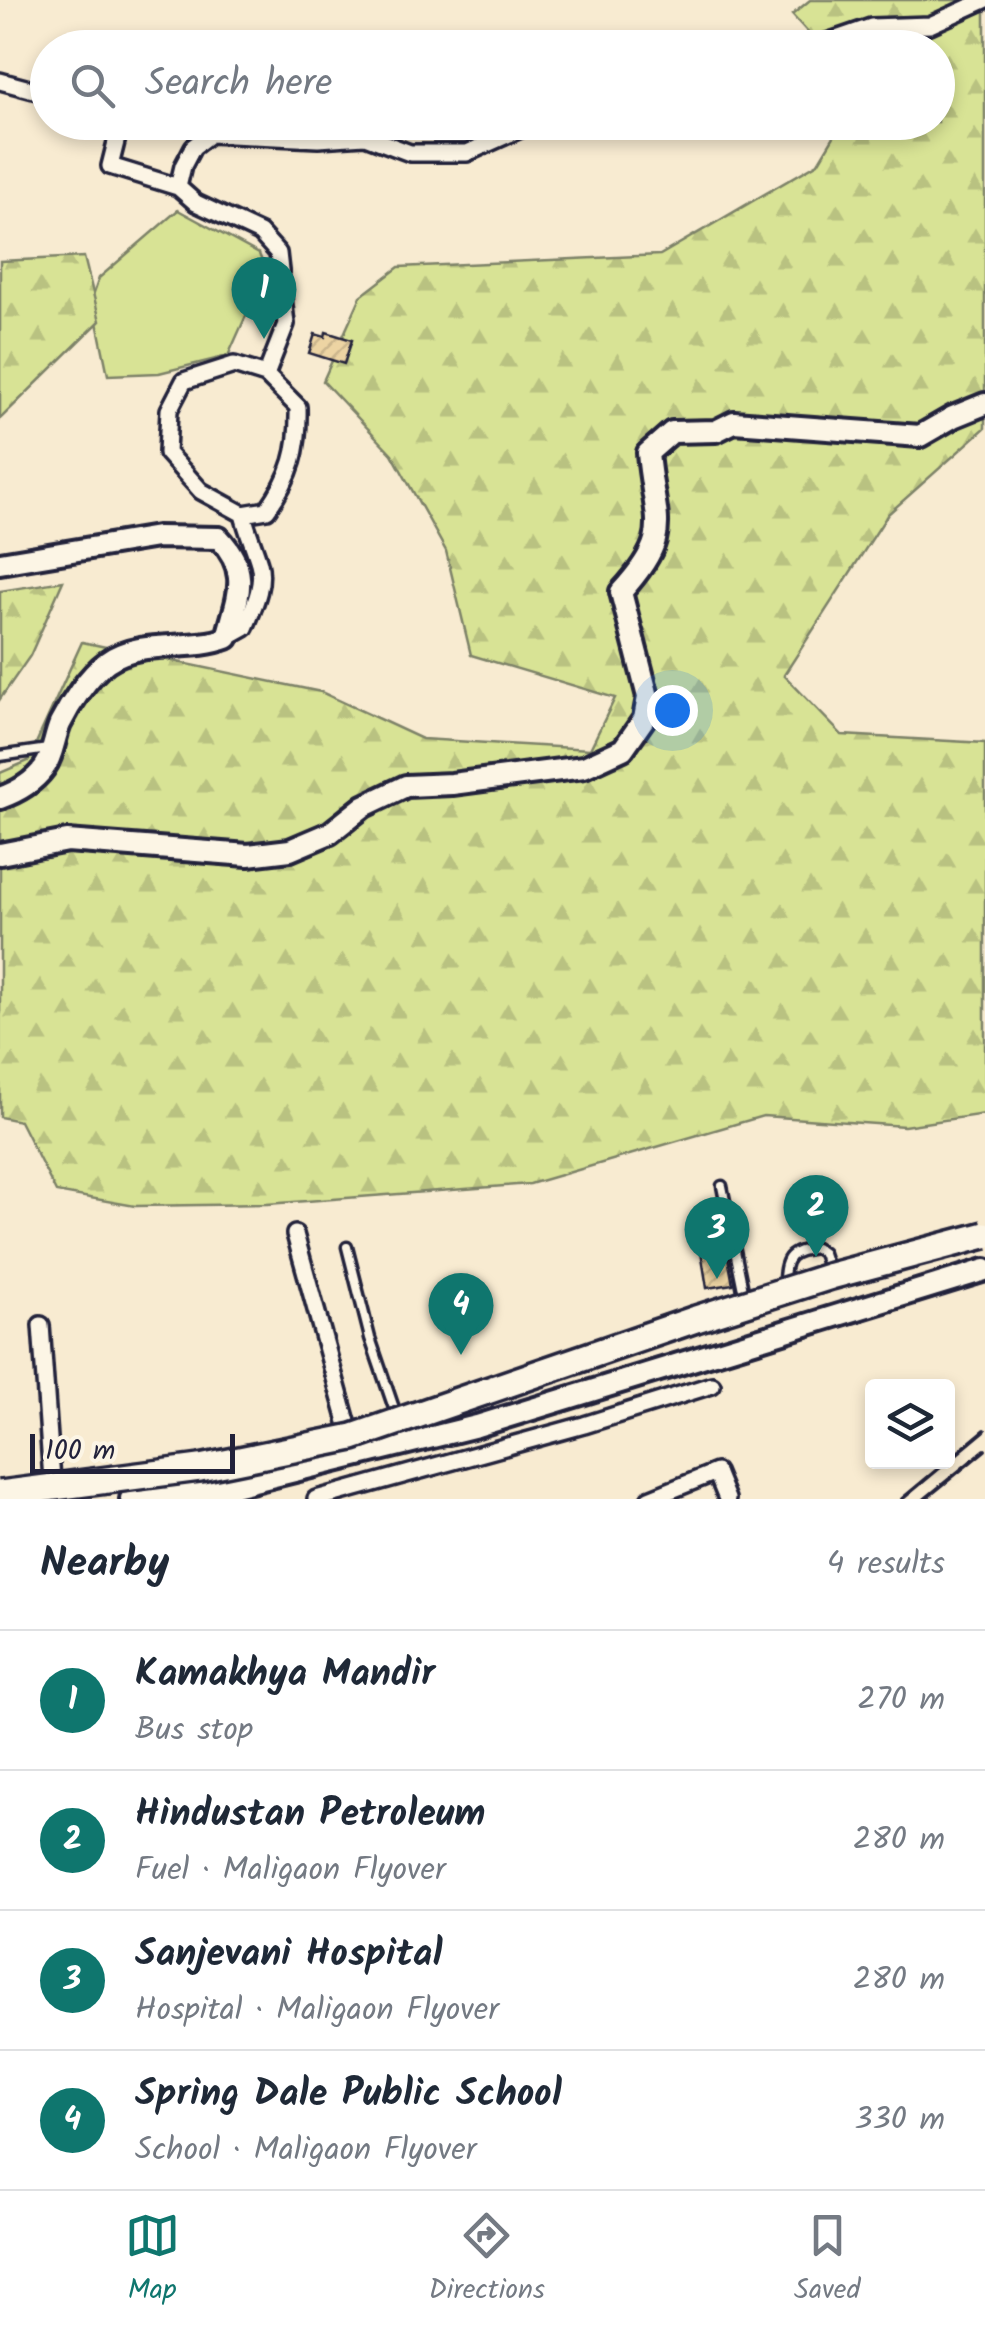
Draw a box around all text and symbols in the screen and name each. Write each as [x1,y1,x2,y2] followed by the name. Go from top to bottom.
[30,30,955,140] search box
[145,55,332,115] text: Search here
[65,58,120,113] icon: search
[232,256,296,339] pin: 1
[647,685,698,736] your location
[784,1174,848,1257] pin: 2
[684,1196,750,1279] pin: 3
[428,1272,494,1355] pin: 4
[865,1379,955,1469] map controls
[865,1379,955,1469] button: layers
[30,1429,235,1474] scale bar
[45,1429,115,1474] text: 100 m
[40,1531,169,1598] text: Nearby
[827,1539,945,1590] text: 4 results
[135,1645,435,1705] text: Kamakhya Mandir
[68,1675,77,1726] text: 1
[857,1675,945,1726] text: 270 m
[135,1705,253,1756] text: Bus stop
[135,1785,485,1845] text: Hindustan Petroleum
[63,1815,82,1866] text: 2
[853,1815,945,1866] text: 280 m
[135,1845,446,1896] text: Fuel · Maligaon Flyover
[135,1925,443,1985] text: Sanjevani Hospital
[64,1955,81,2006] text: 3
[853,1955,945,2006] text: 280 m
[135,1985,499,2036] text: Hospital · Maligaon Flyover
[135,2065,562,2125] text: Spring Dale Public School
[64,2095,81,2146] text: 4
[854,2095,945,2146] text: 330 m
[135,2125,476,2176] text: School · Maligaon Flyover
[125,2208,180,2313] tab: Map
[429,2208,545,2313] tab: Directions
[794,2208,860,2313] tab: Saved

